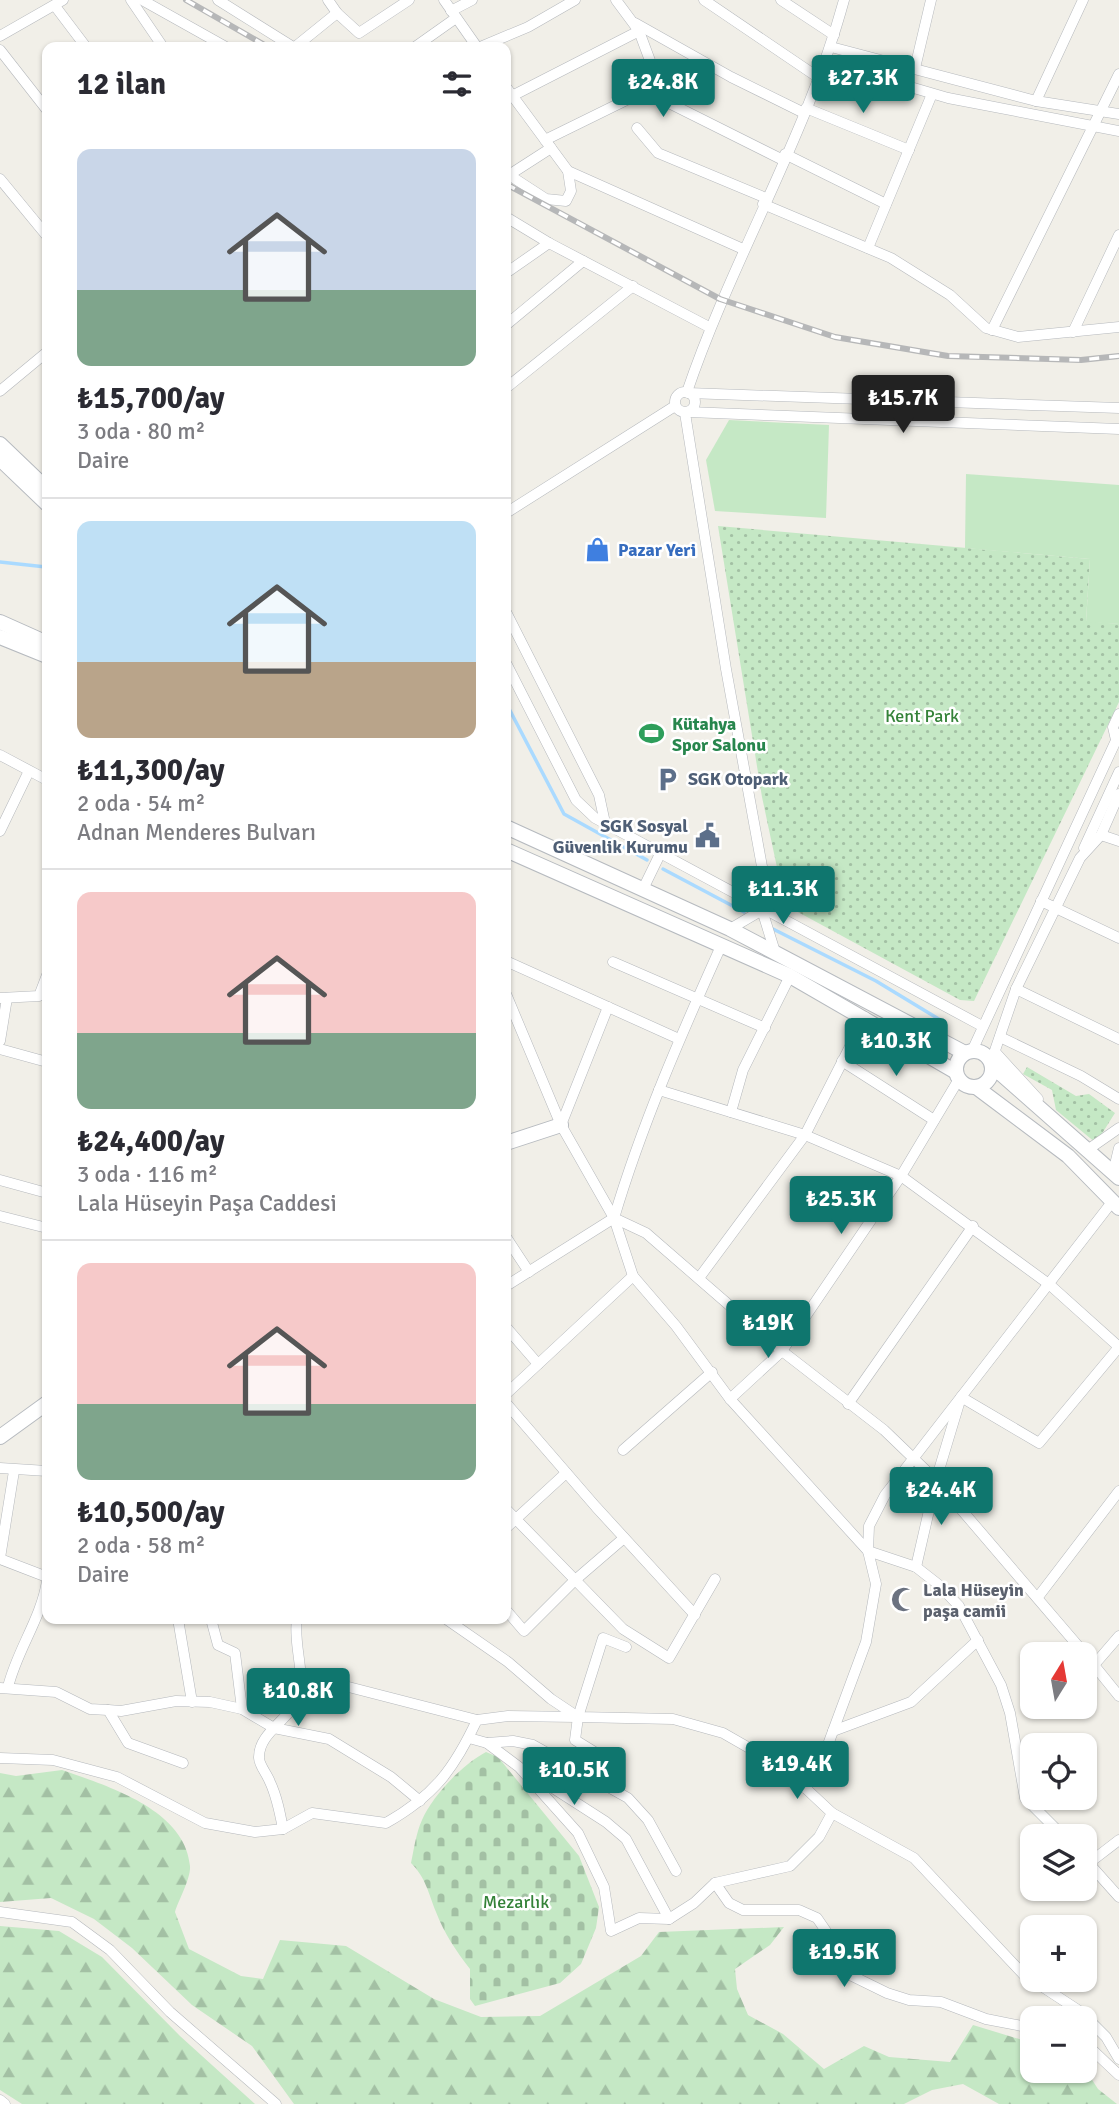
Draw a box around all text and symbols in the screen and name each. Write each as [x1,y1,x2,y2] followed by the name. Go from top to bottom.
[806,55,920,115] pin: ₺27.3K
[606,60,720,119] pin: ₺24.8K
[828,63,898,92] text: ₺27.3K
[438,65,476,103] icon: filters
[77,66,166,103] text: 12 ilan
[628,67,698,96] text: ₺24.8K
[214,194,340,320] icon: home
[846,376,960,435] pin: ₺15.7K
[77,380,225,417] text: ₺15,700/ay
[868,383,938,412] text: ₺15.7K
[77,417,205,446] text: 3 oda · 80 m²
[77,446,129,475] text: Daire
[584,536,612,564] shop icon: Pazar Yeri
[618,539,696,561] place label: Pazar Yeri
[214,566,340,692] icon: home
[885,705,959,727] park label: Kent Park
[672,713,766,756] place label: Kütahya Spor Salonu
[638,720,666,748] sports icon: Kütahya Spor Salonu
[77,752,225,789] text: ₺11,300/ay
[654,765,682,793] parking icon: SGK Otopark
[688,768,789,790] place label: SGK Otopark
[77,789,205,818] text: 2 oda · 54 m²
[553,815,688,858] place label: SGK Sosyal Güvenlik Kurumu
[77,818,316,847] text: Adnan Menderes Bulvarı
[694,822,722,850] public building icon: SGK Sosyal Güvenlik Kurumu
[726,866,840,926] pin: ₺11.3K
[748,874,818,903] text: ₺11.3K
[214,937,340,1063] icon: home
[839,1018,953,1078] pin: ₺10.3K
[861,1026,931,1055] text: ₺10.3K
[77,1123,225,1160] text: ₺24,400/ay
[77,1160,218,1189] text: 3 oda · 116 m²
[784,1176,898,1236] pin: ₺25.3K
[806,1184,876,1213] text: ₺25.3K
[77,1189,337,1218] text: Lala Hüseyin Paşa Caddesi
[727,1300,809,1360] pin: ₺19K
[214,1308,340,1434] icon: home
[742,1308,794,1337] text: ₺19K
[884,1468,998,1527] pin: ₺24.4K
[906,1475,976,1504] text: ₺24.4K
[77,1494,225,1531] text: ₺10,500/ay
[77,1531,205,1560] text: 2 oda · 58 m²
[77,1560,129,1589] text: Daire
[923,1579,1024,1622] place label: Lala Hüseyin paşa camii
[889,1586,917,1614] mosque icon: Lala Hüseyin paşa camii
[1020,1642,1097,1718] north arrow
[1020,1642,1097,2083] map controls
[241,1668,355,1728] pin: ₺10.8K
[263,1676,333,1705] text: ₺10.8K
[1020,1733,1097,1810] button: locate
[740,1742,854,1801] pin: ₺19.4K
[517,1748,631,1807] pin: ₺10.5K
[762,1749,832,1778] text: ₺19.4K
[539,1755,609,1784] text: ₺10.5K
[1020,1824,1097,1901] button: layers
[483,1891,549,1913] park label: Mezarlık
[1020,1915,1097,1992] button: +
[787,1930,901,1989] pin: ₺19.5K
[809,1937,879,1966] text: ₺19.5K
[1020,2006,1097,2083] button: −

